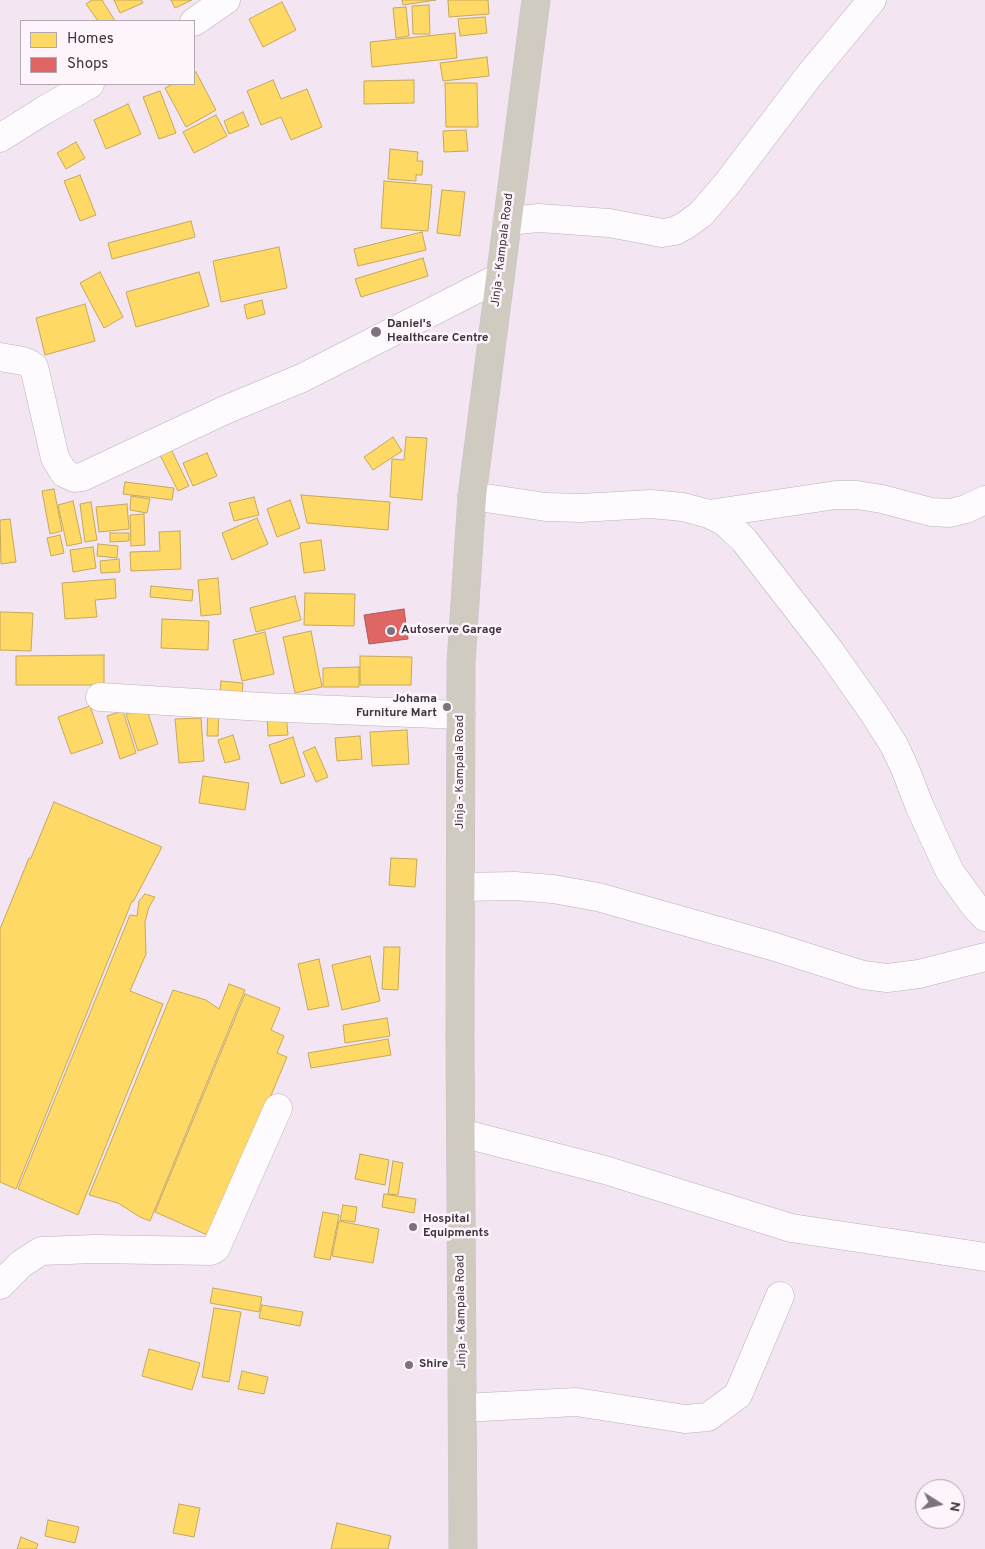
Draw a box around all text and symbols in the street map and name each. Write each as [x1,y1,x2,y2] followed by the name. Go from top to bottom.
[20,20,195,85] legend
[67,30,114,49] text: Homes
[67,55,108,74] text: Shops
[489,192,517,308] street label: Jinja - Kampala Road
[387,318,489,346] place label: Daniel's Healthcare Centre
[369,325,383,339] marker: Daniel's Healthcare Centre
[401,624,502,638] place label: Autoserve Garage
[385,625,397,637] marker: Autoserve Garage
[356,693,437,721] place label: Johama Furniture Mart
[441,701,453,713] marker: Johama Furniture Mart
[454,715,468,829] street label: Jinja - Kampala Road
[423,1213,489,1241] place label: Hospital Equipments
[407,1221,419,1233] marker: Hospital Equipments
[454,1255,470,1369] street label: Jinja - Kampala Road
[419,1358,448,1372] place label: Shire
[403,1359,415,1371] marker: Shire
[915,1479,965,1529] north arrow
[945,1500,964,1513] text: N

